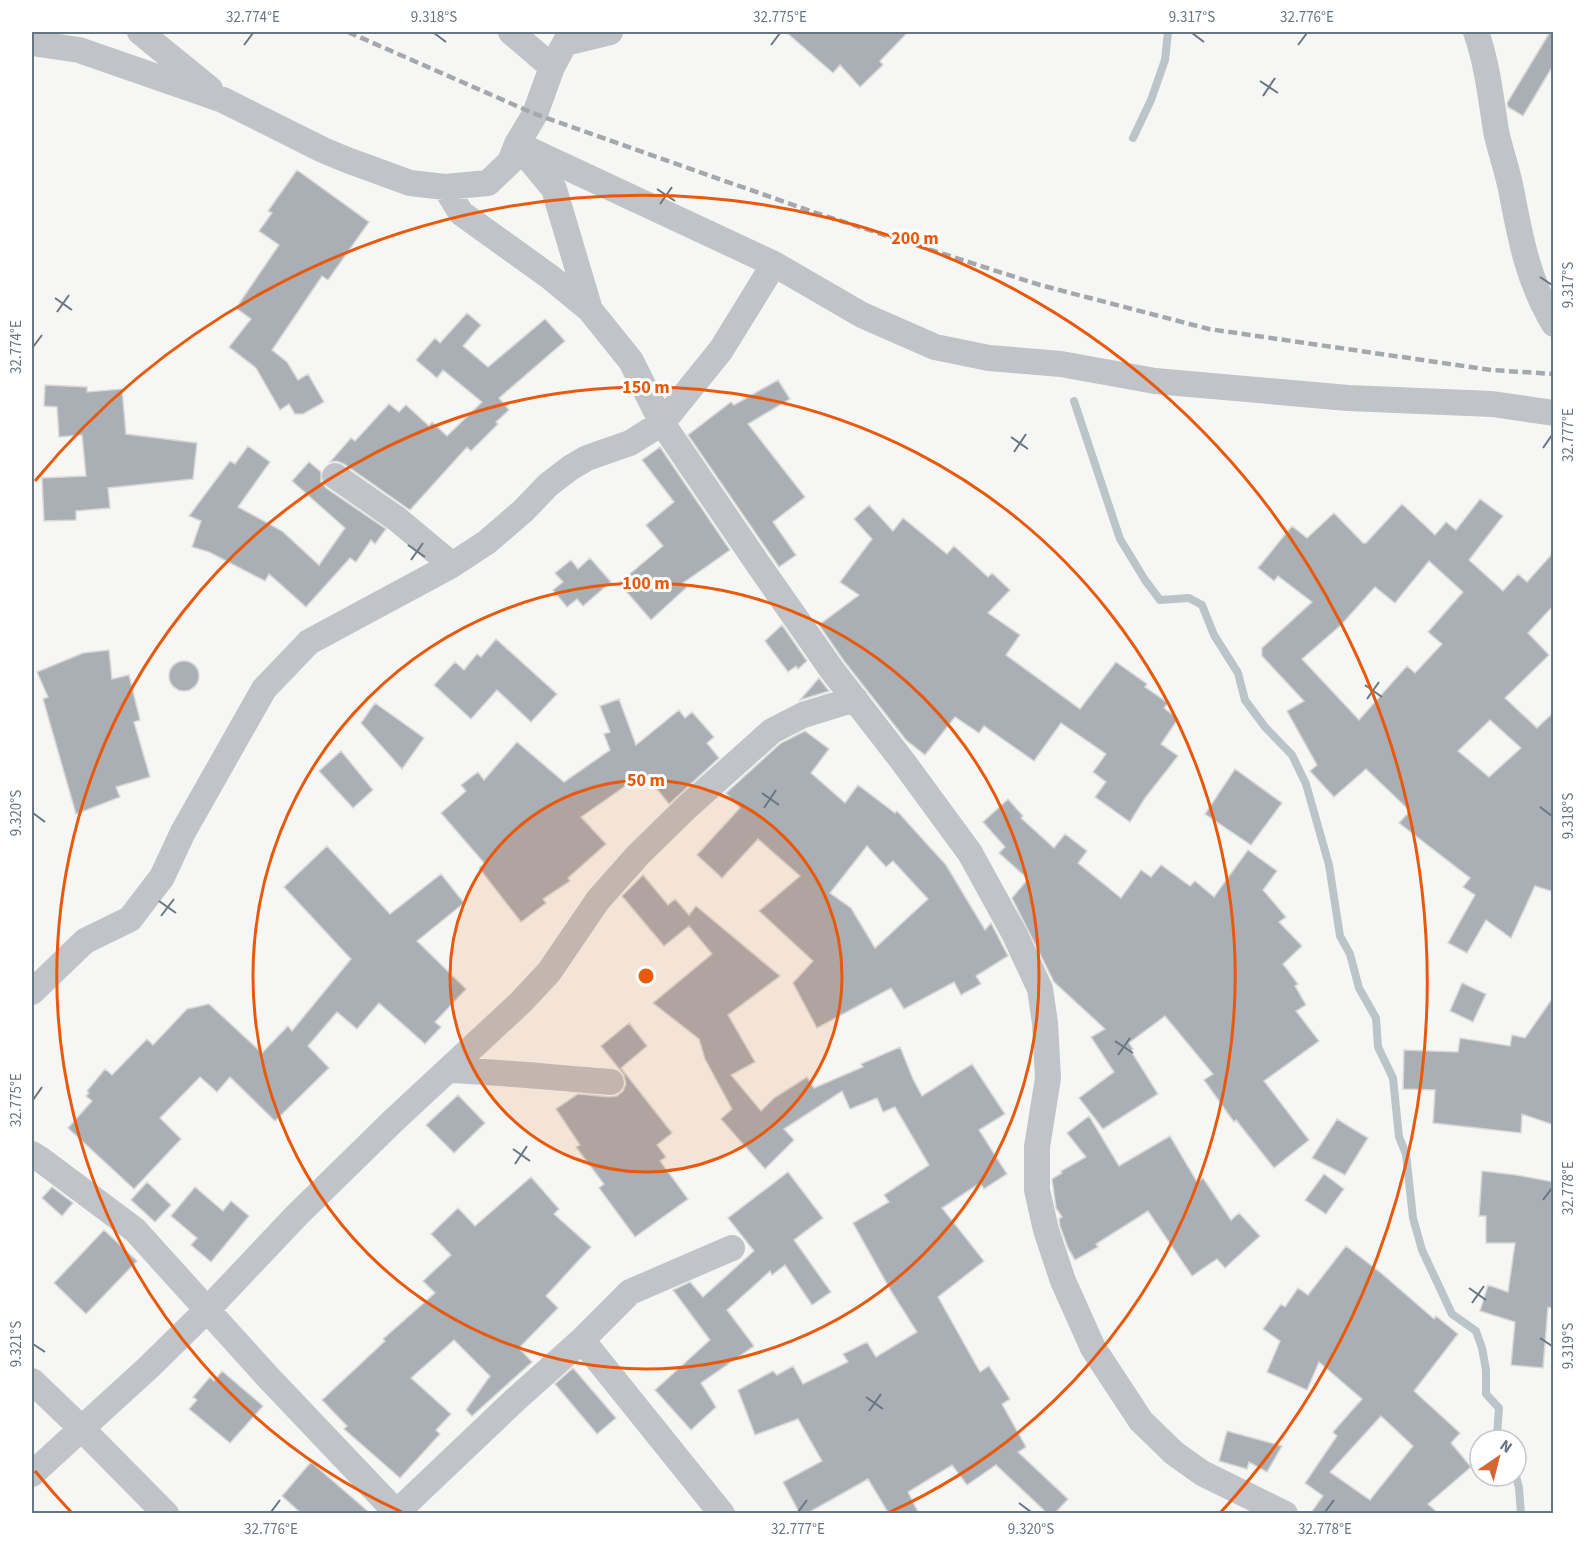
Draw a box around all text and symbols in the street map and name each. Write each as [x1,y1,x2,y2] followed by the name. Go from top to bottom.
[226,7,280,28] text: 32.774°E
[411,7,457,28] text: 9.318°S
[753,7,807,28] text: 32.775°E
[1169,7,1215,28] text: 9.317°S
[1280,7,1334,28] text: 32.776°E
[891,226,939,251] text: 200 m
[1558,262,1579,308] text: 9.317°S
[6,320,27,374] text: 32.774°E
[622,375,670,400] text: 150 m
[1558,408,1579,462] text: 32.777°E
[622,571,670,596] text: 100 m
[627,768,665,793] text: 50 m
[6,790,27,836] text: 9.320°S
[1558,793,1579,839] text: 9.318°S
[636,966,656,986] centre of rings
[6,1073,27,1127] text: 32.775°E
[1558,1161,1579,1215] text: 32.778°E
[6,1321,27,1367] text: 9.321°S
[1558,1323,1579,1369] text: 9.319°S
[1468,1428,1528,1488] north arrow
[1495,1434,1517,1459] text: N
[244,1519,298,1540] text: 32.776°E
[771,1519,825,1540] text: 32.777°E
[1008,1519,1054,1540] text: 9.320°S
[1298,1519,1352,1540] text: 32.778°E

